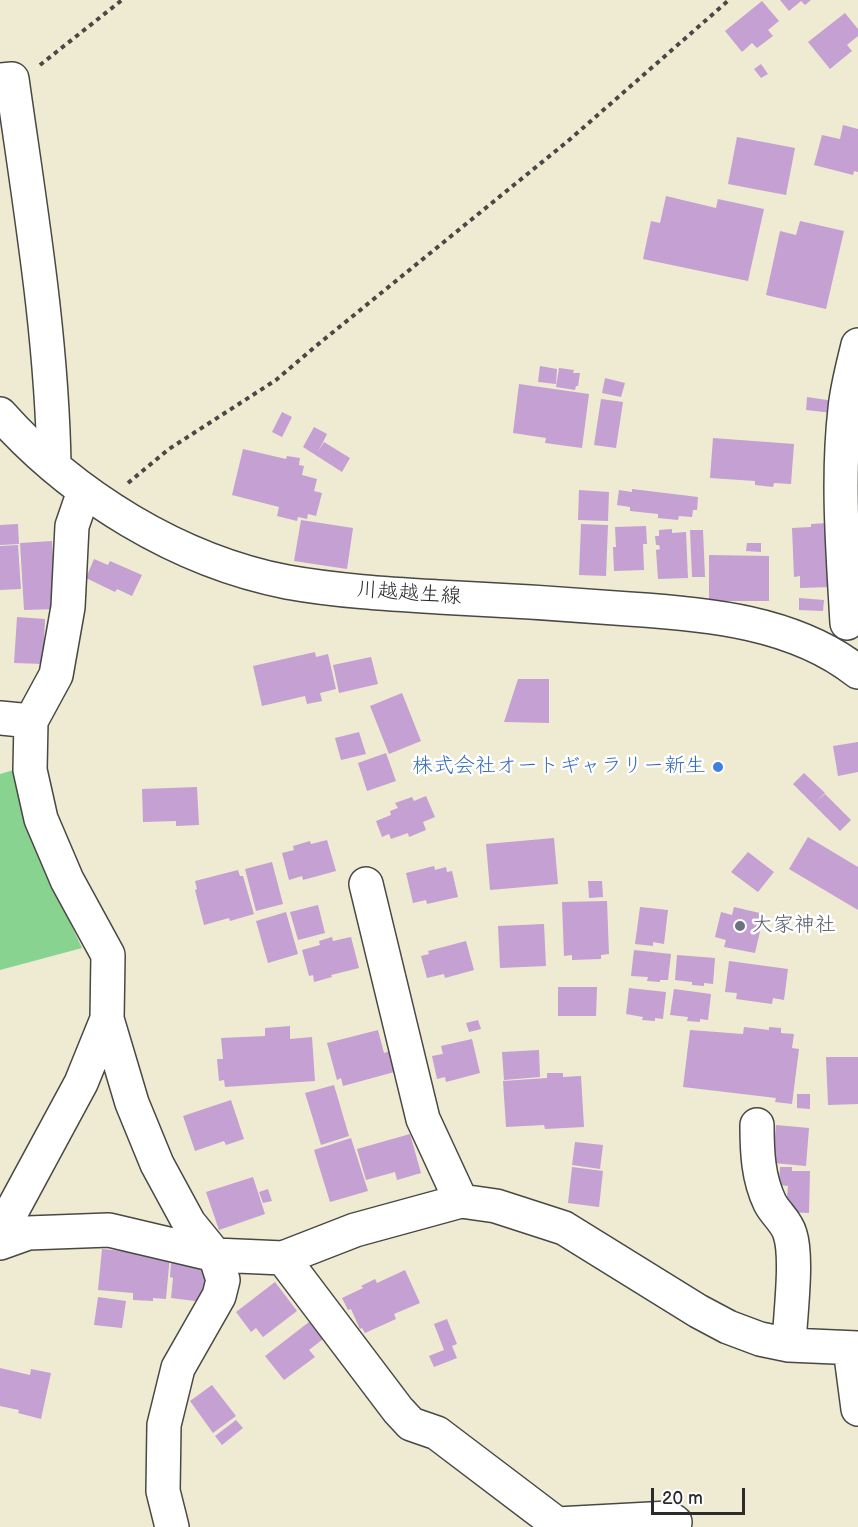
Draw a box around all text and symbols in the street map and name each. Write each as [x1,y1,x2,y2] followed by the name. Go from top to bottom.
[356,578,462,610] street label: 川越越生線
[412,754,706,780] place label: 株式会社オートギャラリー新生
[711,760,725,774] marker: 株式会社オートギャラリー新生
[752,913,836,939] place label: 大家神社
[733,919,747,933] marker: 大家神社
[654,1476,748,1514] scale bar
[662,1488,703,1509] text: 20 m

